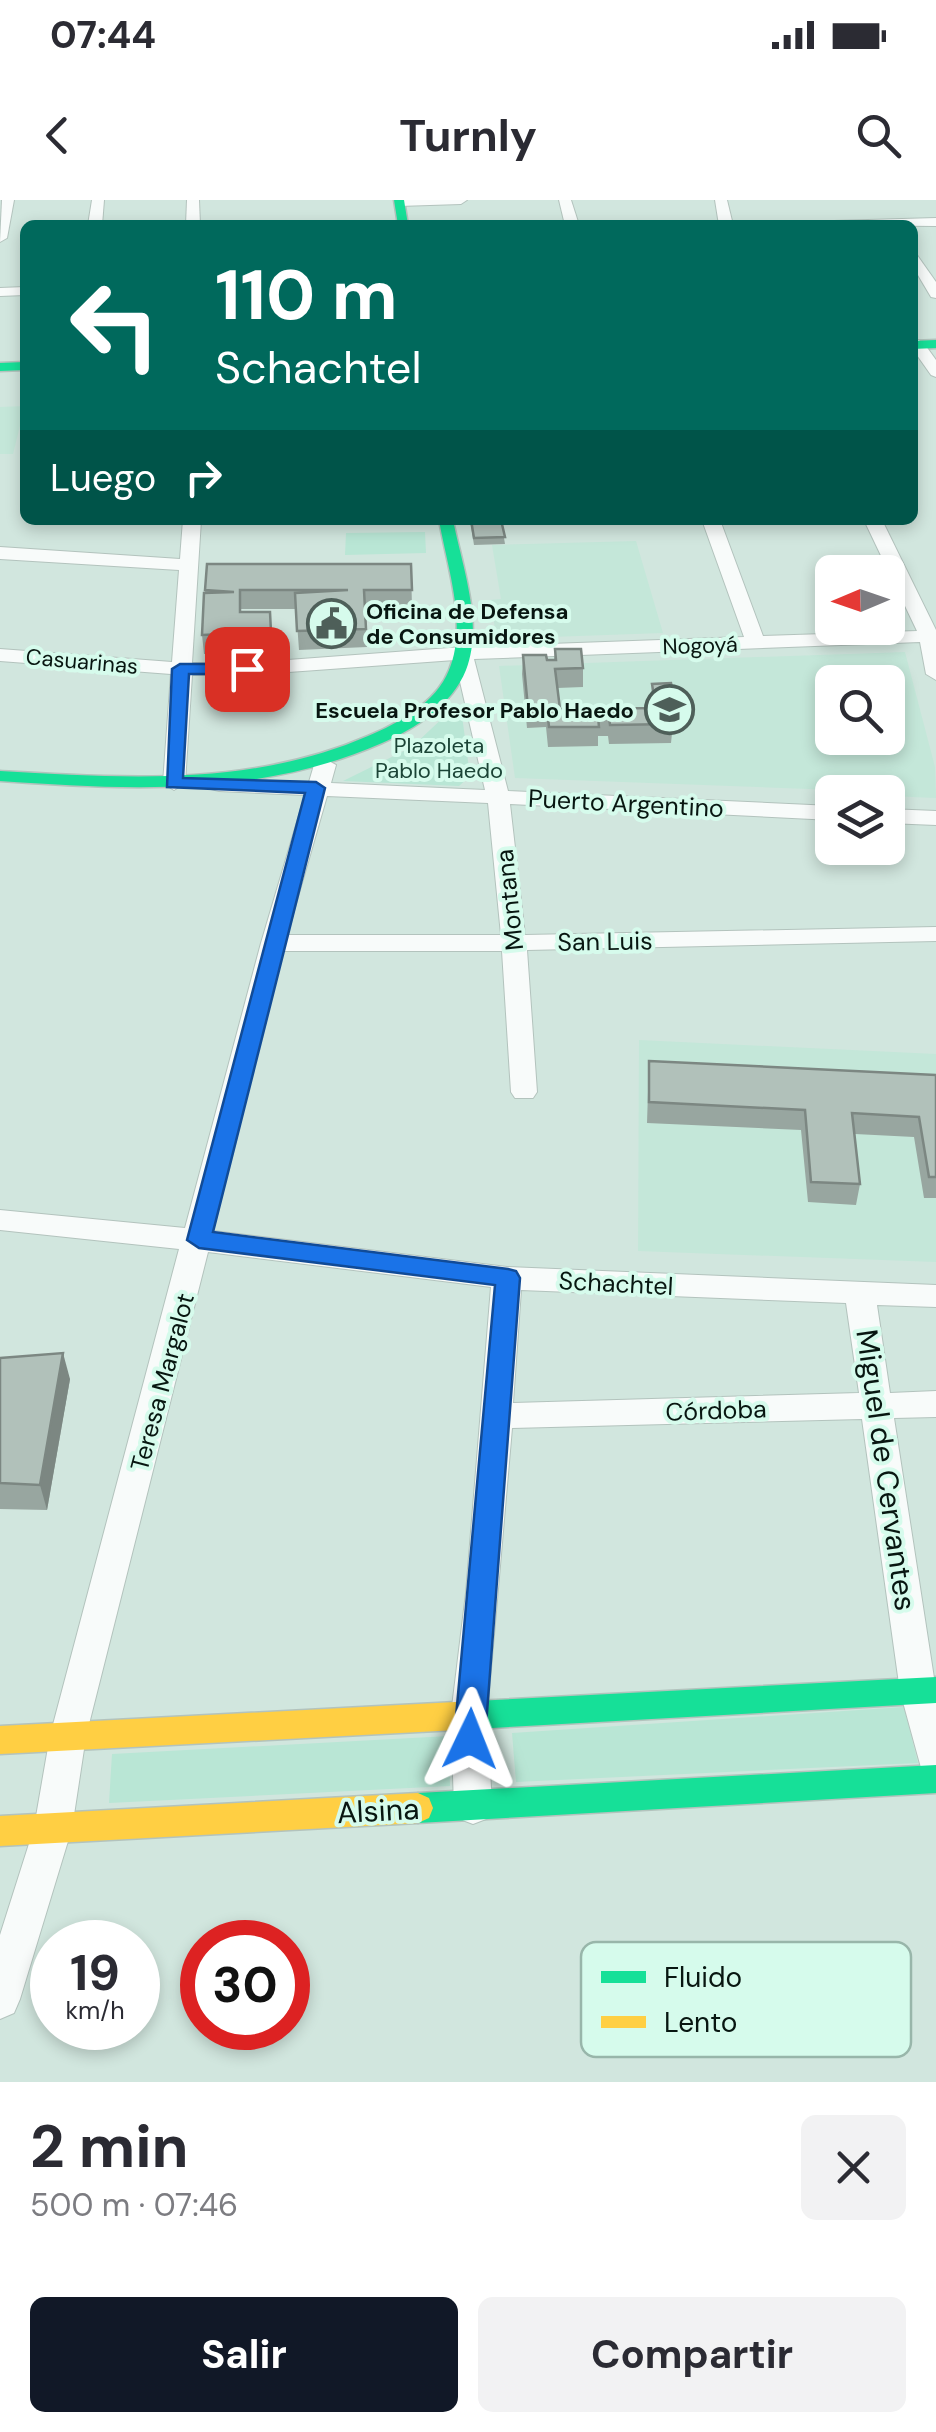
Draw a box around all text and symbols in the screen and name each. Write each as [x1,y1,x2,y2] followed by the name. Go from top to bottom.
[50,10,156,60] text: 07:44
[399,106,537,165] text: Turnly
[30,108,85,163] icon: back
[851,108,906,163] icon: search
[215,250,398,341] text: 110 m
[50,260,180,390] icon: left
[215,338,421,397] text: Schachtel
[176,450,231,505] icon: right
[50,453,156,503] text: Luego
[815,555,905,645] north arrow
[815,555,905,865] map controls
[366,597,568,651] place label: Oficina de Defensa de Consumidores
[305,598,357,650] public building icon: Oficina de Defensa de Consumidores
[205,627,290,712] pin
[662,630,738,661] street label: Nogoyá
[25,642,139,681] street label: Casuarinas
[220,642,275,697] icon: arrive
[815,665,905,755] button: search
[643,684,695,736] school or university icon: Escuela Profesor Pablo Haedo
[315,696,634,725] place label: Escuela Profesor Pablo Haedo
[375,731,503,785] park label: Plazoleta Pablo Haedo
[815,775,905,865] button: layers
[527,782,725,825] street label: Puerto Argentino
[488,848,531,952] street label: Montana
[557,924,653,959] street label: San Luis
[558,1264,674,1303] street label: Schachtel
[123,1290,202,1475] street label: Teresa Margalot
[847,1327,926,1613] street label: Miguel de Cervantes
[665,1392,767,1429] street label: Córdoba
[418,1687,522,1791] position arrow
[336,1789,420,1832] street label: Alsina
[180,1920,310,2050] speed limit sign: 30
[70,1940,120,2006] text: 19
[581,1942,911,2057] legend
[664,1959,742,1996] text: Fluido
[65,1994,125,2027] text: km/h
[664,2004,737,2041] text: Lento
[30,2107,189,2186] text: 2 min
[801,2115,906,2220] button: close
[30,2184,238,2226] text: 500 m · 07:46
[30,2297,458,2412] button: Salir
[478,2297,906,2412] button: Compartir

